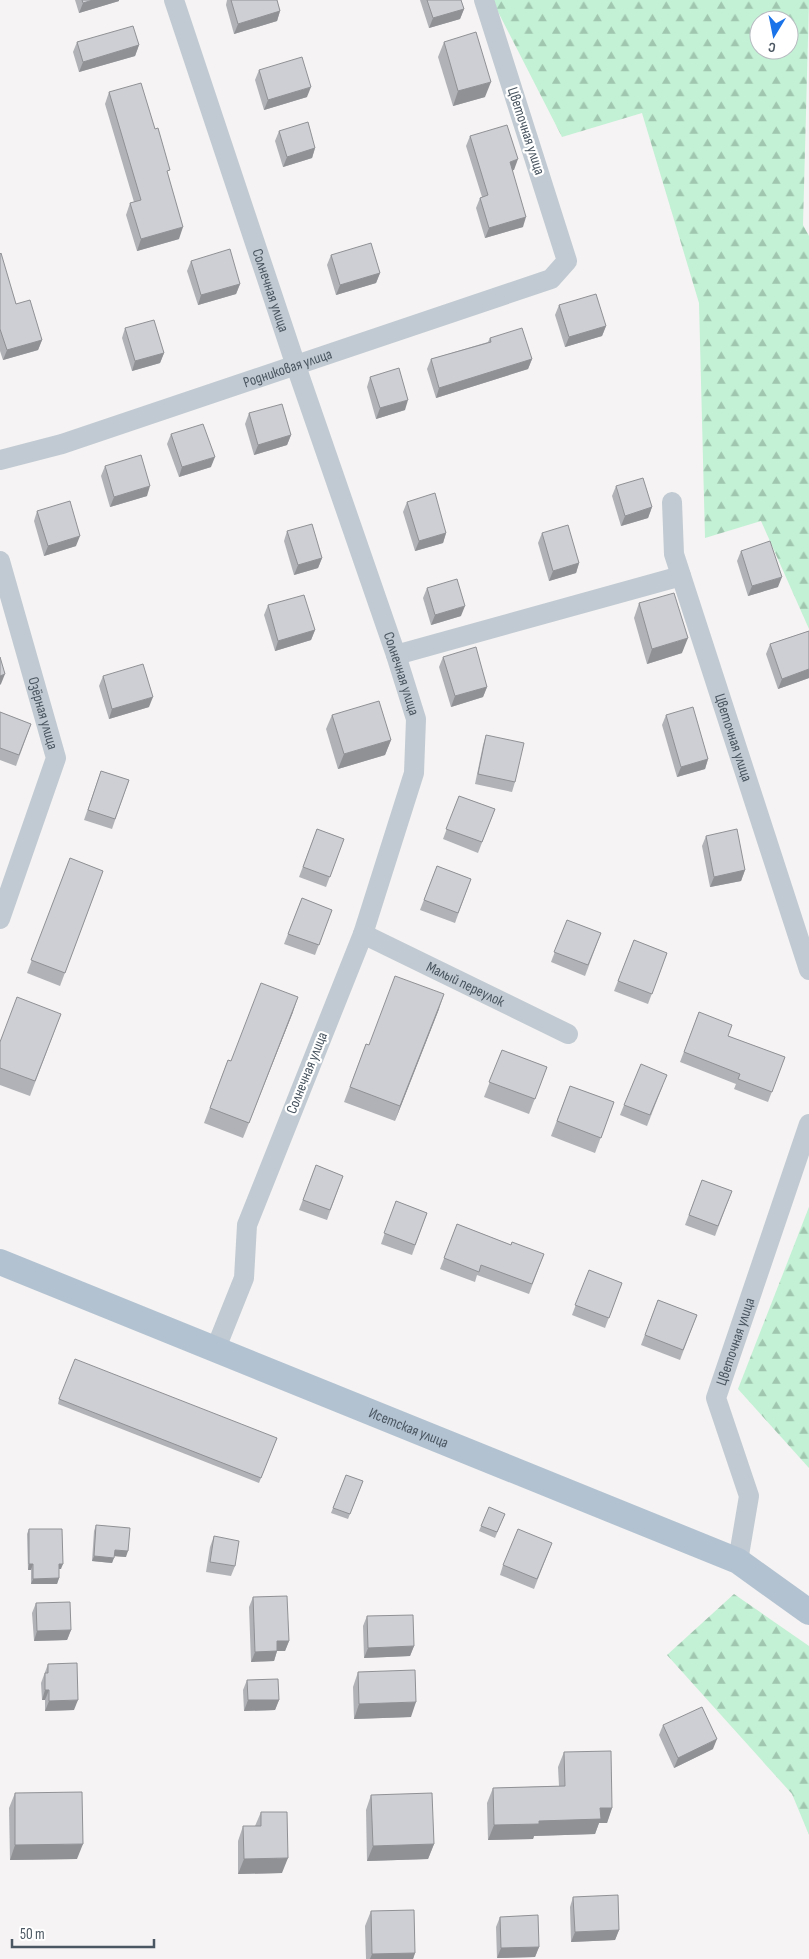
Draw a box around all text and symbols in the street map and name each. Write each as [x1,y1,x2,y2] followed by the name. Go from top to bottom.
[749,10,799,60] north arrow
[767,38,777,56] text: С
[503,85,549,178] street label: Цветочная улица
[248,246,294,335] street label: Солнечная улица
[241,344,335,392] street label: Родниковая улица
[379,629,424,718] street label: Солнечная улица
[24,674,63,752] street label: Озёрная улица
[710,691,757,784] street label: Цветочная улица
[423,957,508,1011] street label: Малый переулок
[282,1029,332,1117] street label: Солнечная улица
[711,1295,759,1388] street label: Цветочная улица
[366,1403,452,1452] street label: Исетская улица
[12,1916,155,1948] scale bar
[20,1925,45,1944] text: 50 m

